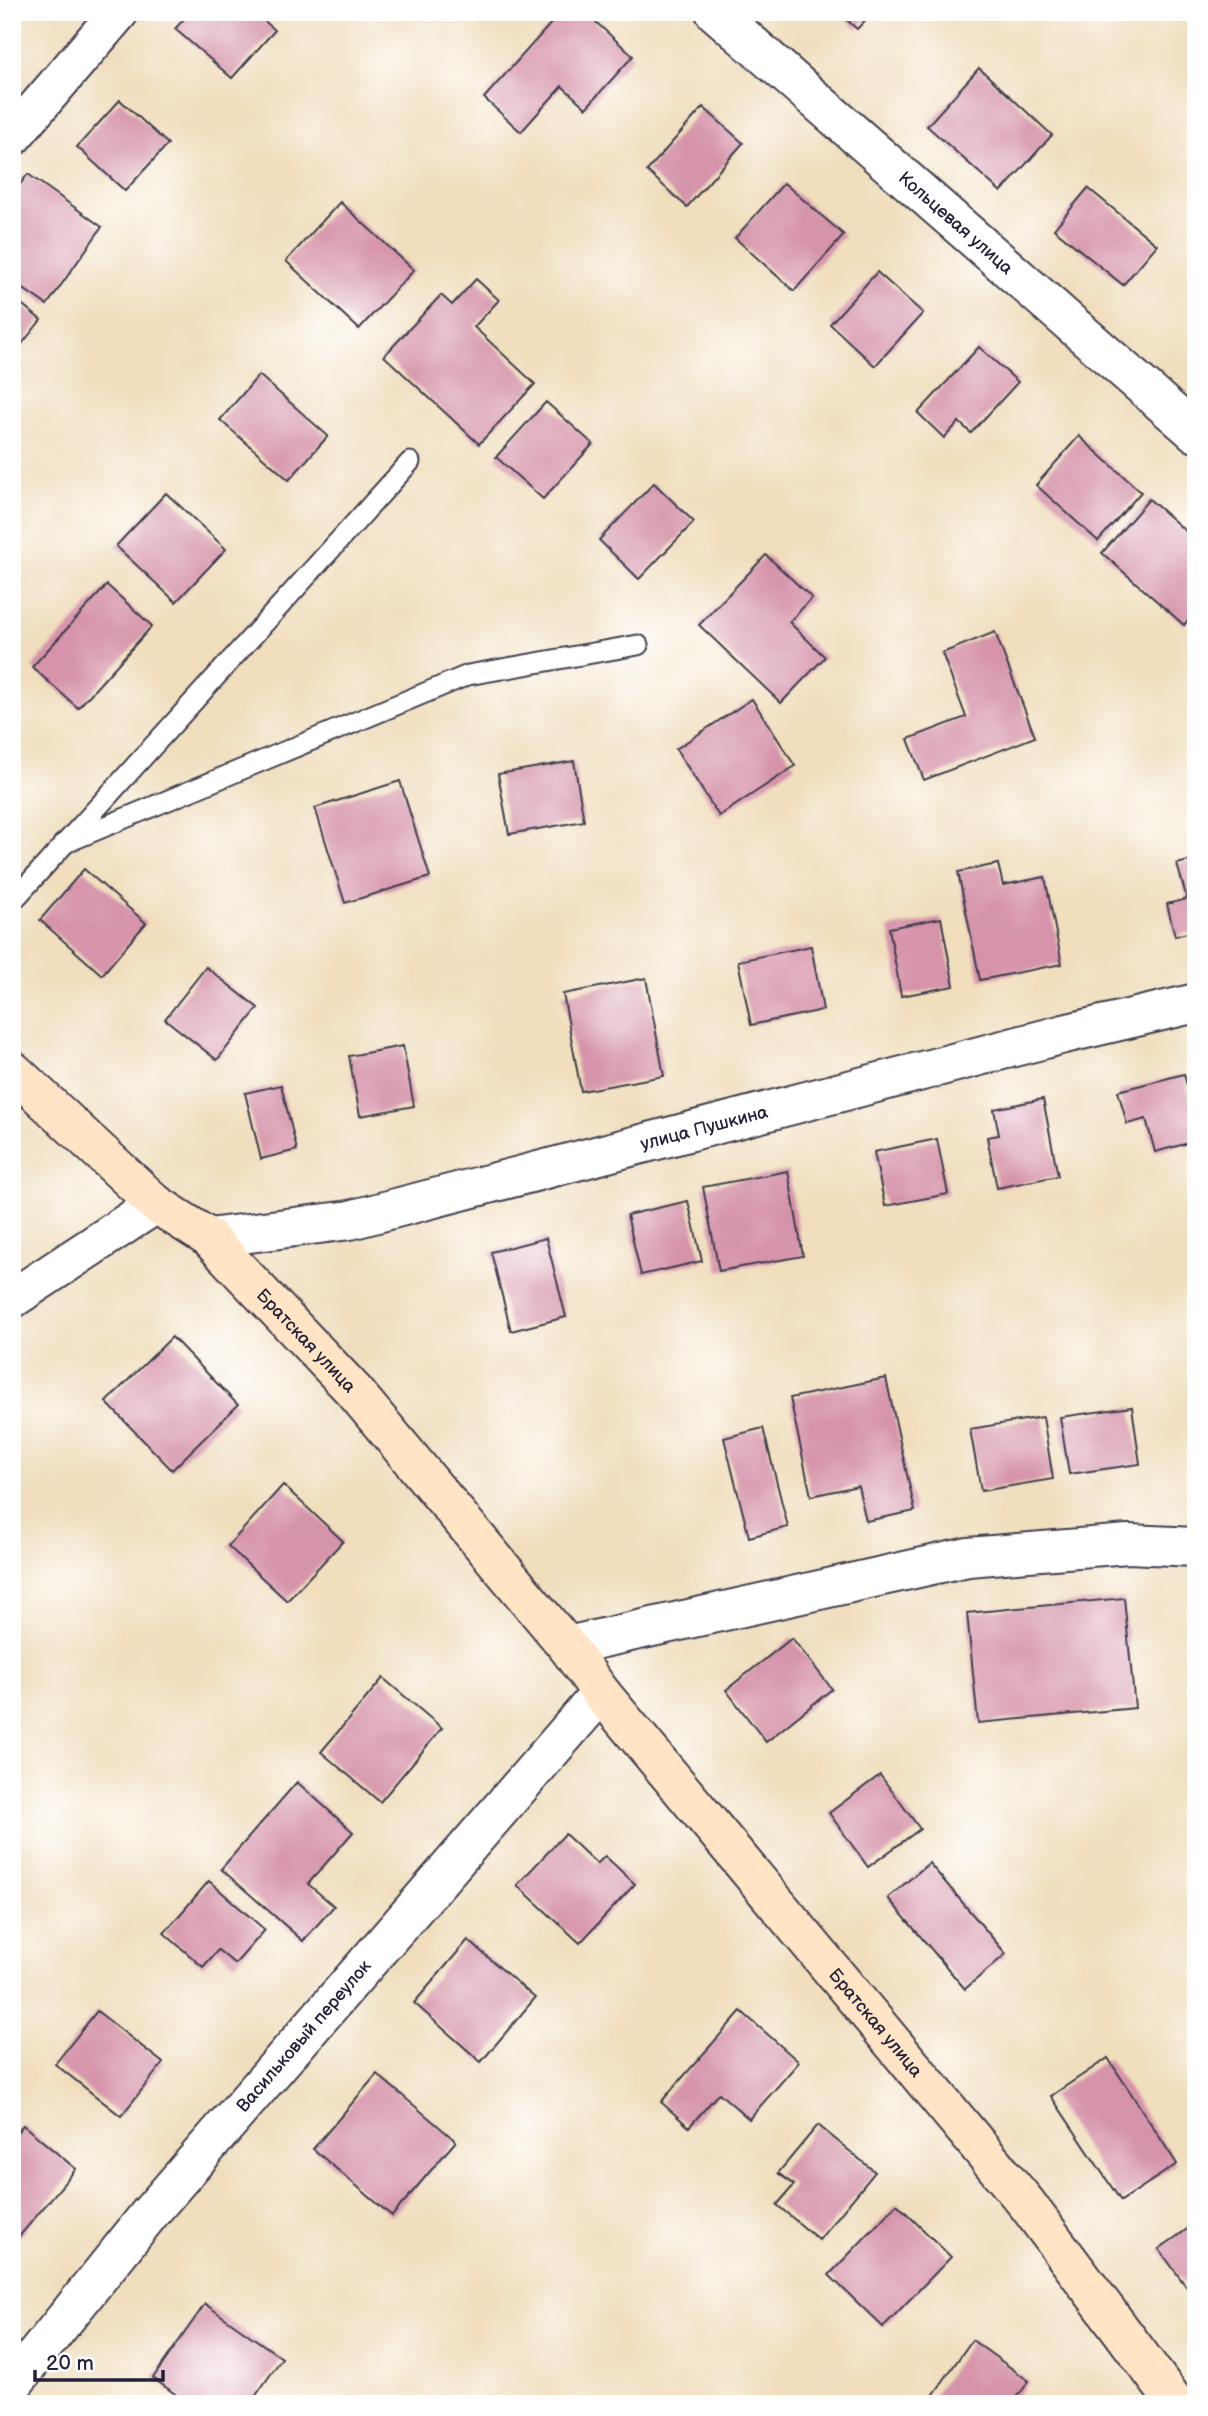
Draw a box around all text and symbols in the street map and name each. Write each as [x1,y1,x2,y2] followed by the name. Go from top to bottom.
[894,167,1018,279] street label: Кольцевая улица
[638,1101,770,1154] street label: улица Пушкина
[252,1284,360,1397] street label: Братская улица
[232,1955,376,2116] street label: Васильковый переулок
[825,1964,927,2081] street label: Братская улица
[35,2339,163,2383] scale bar
[46,2351,94,2376] text: 20 m

